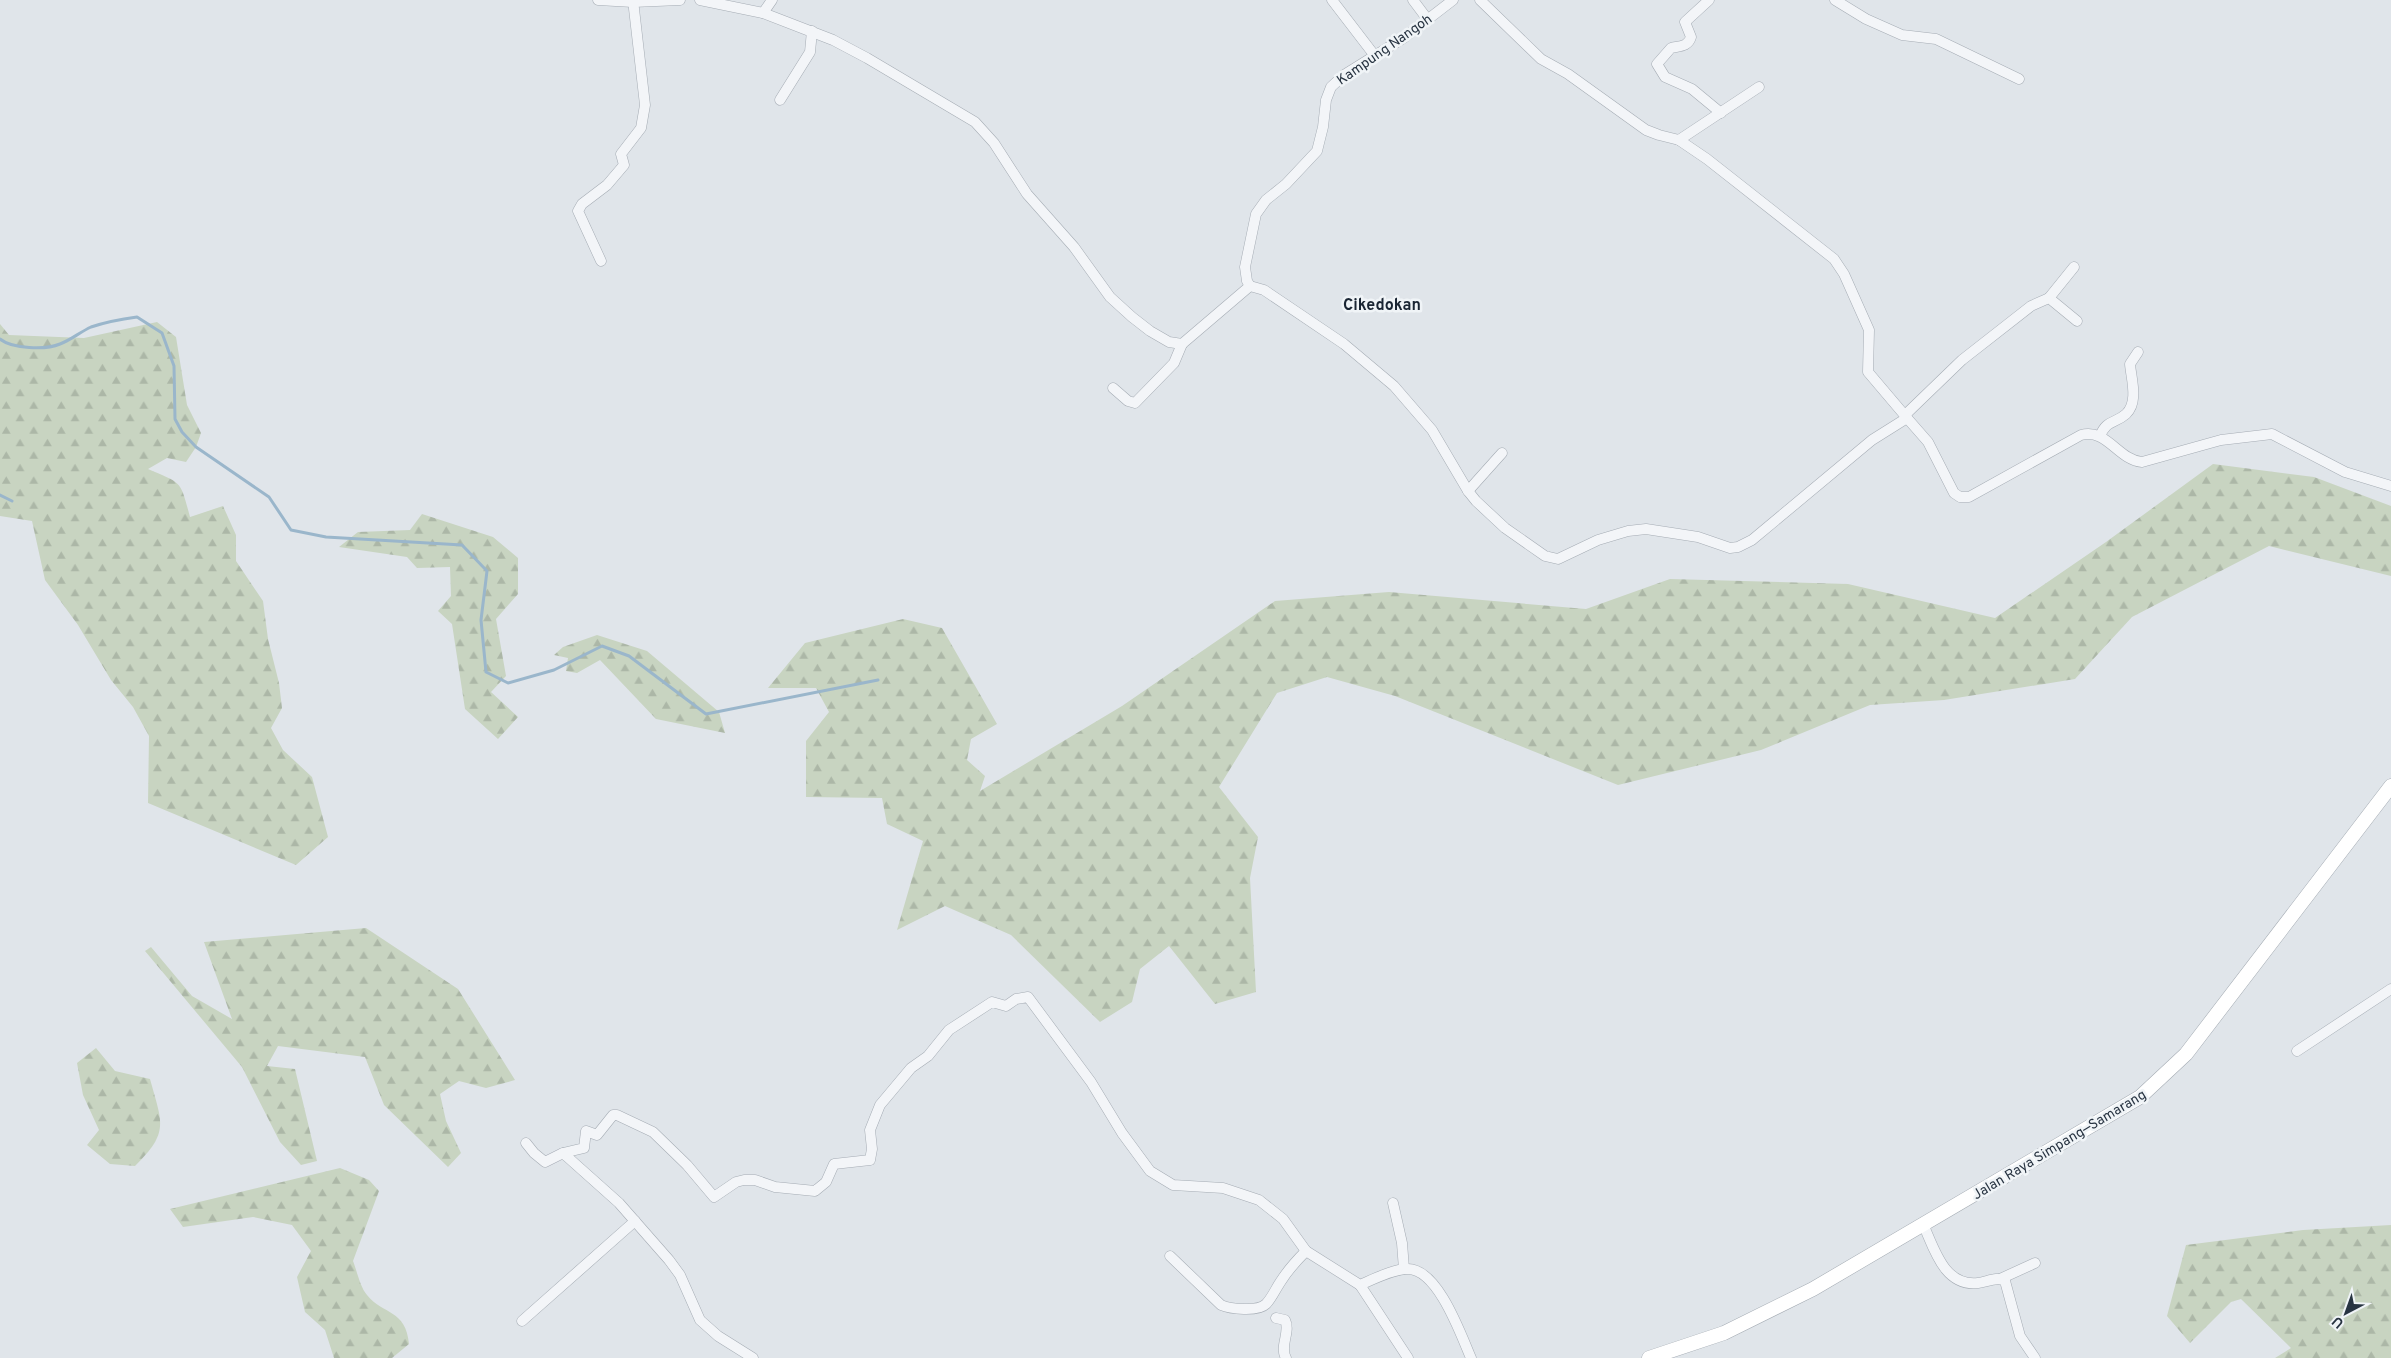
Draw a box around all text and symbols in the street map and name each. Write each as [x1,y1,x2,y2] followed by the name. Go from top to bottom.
[1334,11,1436,89] street label: Kampung Nangoh
[1343,296,1421,316] district label: Cikedokan
[1970,1087,2150,1204] street label: Jalan Raya Simpang—Samarang
[2321,1288,2371,1338] north arrow
[2329,1312,2348,1331] text: U

